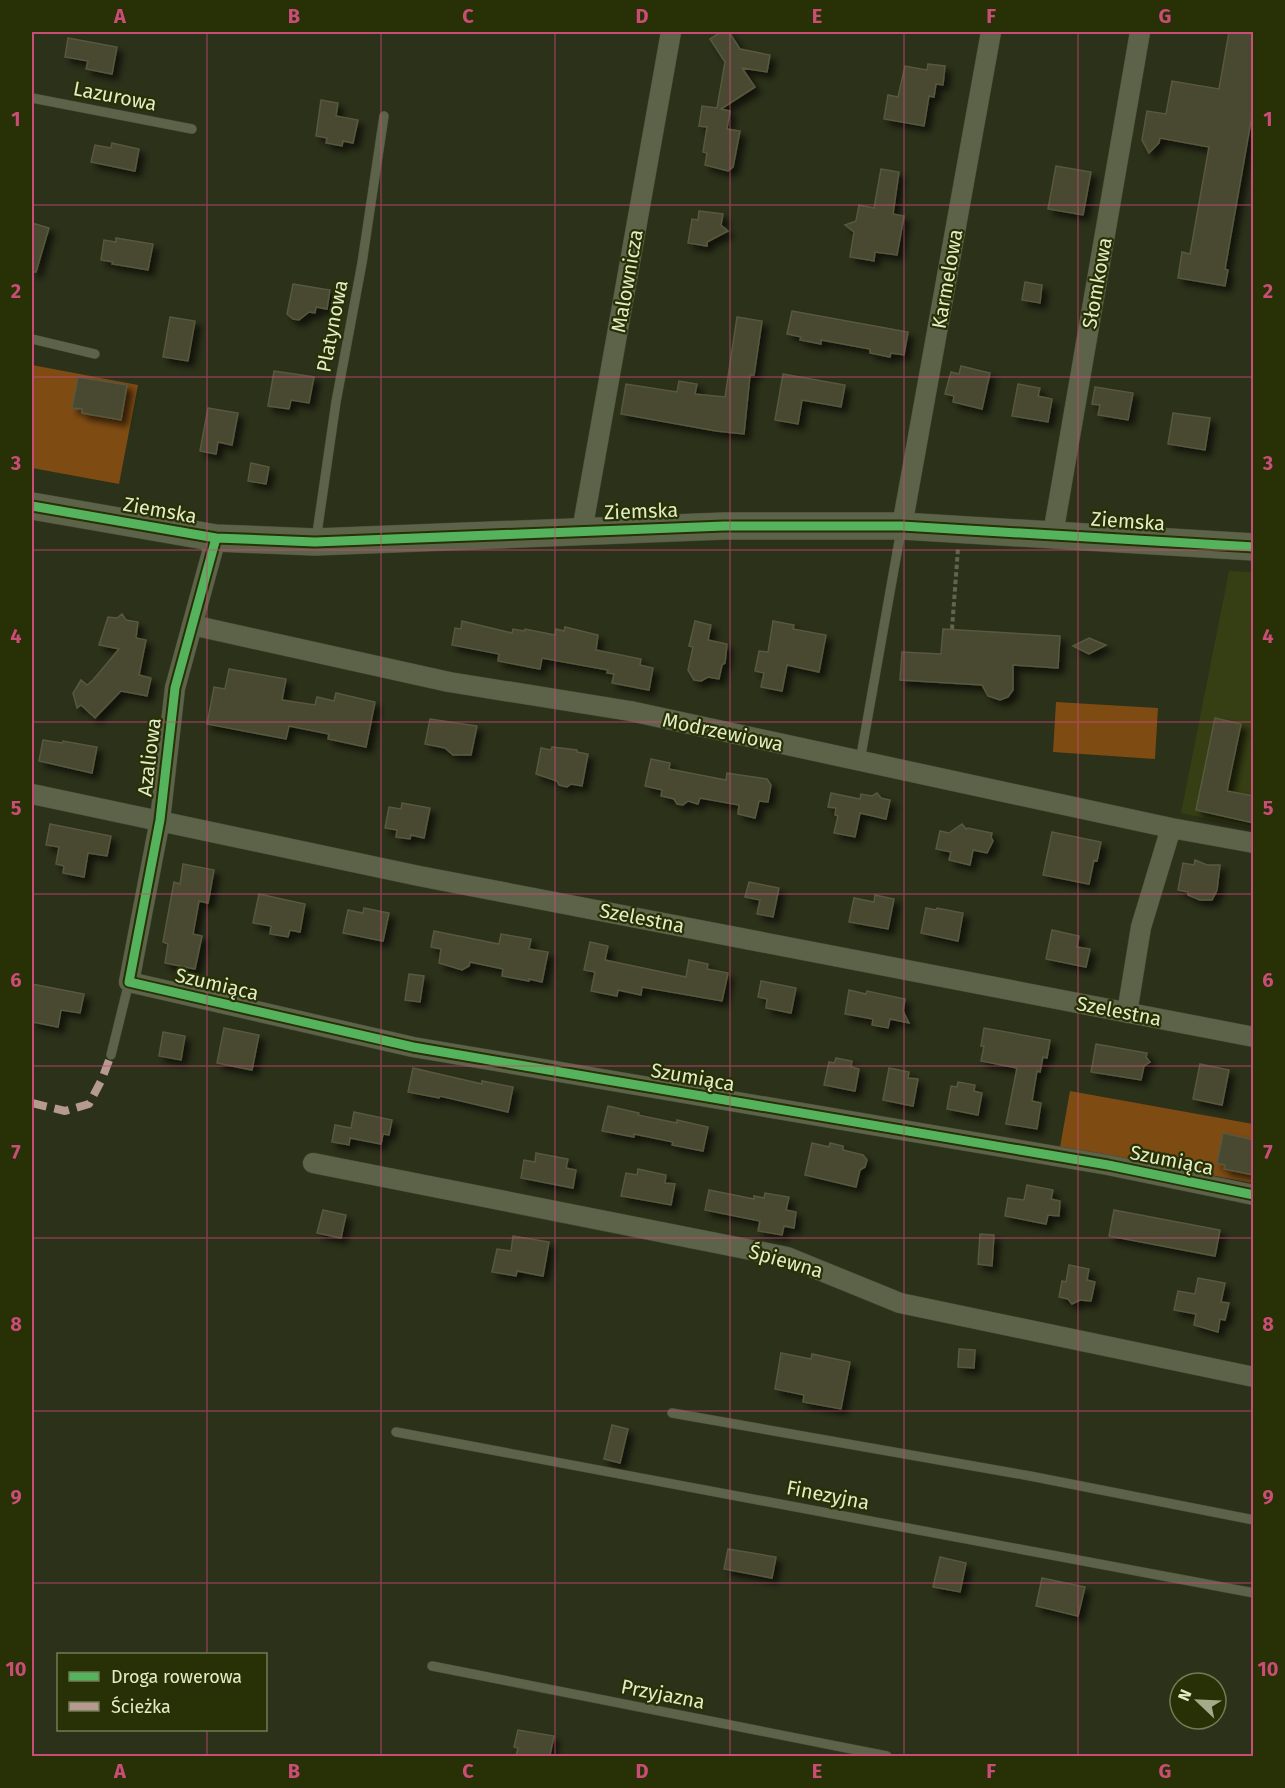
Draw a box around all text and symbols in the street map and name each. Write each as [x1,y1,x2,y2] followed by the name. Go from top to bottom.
[113,4,127,28] text: A
[288,4,300,28] text: B
[462,4,474,28] text: C
[635,4,649,28] text: D
[812,4,822,28] text: E
[986,4,996,28] text: F
[1159,4,1171,28] text: G
[71,76,159,116] street label: Lazurowa
[11,107,21,131] text: 1
[1263,107,1273,131] text: 1
[926,227,968,331] street label: Karmelowa
[606,228,648,334] street label: Malownicza
[1077,235,1117,331] street label: Słomkowa
[311,278,353,374] street label: Platynowa
[11,279,21,303] text: 2
[1263,279,1273,303] text: 2
[10,451,21,475] text: 3
[1262,451,1273,475] text: 3
[121,492,199,528] street label: Ziemska
[603,498,679,524] street label: Ziemska
[1090,506,1166,536] street label: Ziemska
[10,624,22,648] text: 4
[1262,624,1274,648] text: 4
[660,707,786,757] street label: Modrzewiowa
[132,716,166,798] street label: Azaliowa
[11,796,22,820] text: 5
[1263,796,1274,820] text: 5
[597,898,687,938] street label: Szelestna
[173,963,261,1005] street label: Szumiąca
[10,968,22,992] text: 6
[1262,968,1274,992] text: 6
[1074,991,1164,1031] street label: Szelestna
[649,1058,737,1096] street label: Szumiąca
[11,1140,21,1164] text: 7
[1128,1140,1216,1180] street label: Szumiąca
[1263,1140,1273,1164] text: 7
[746,1239,826,1283] street label: Śpiewna
[10,1312,22,1336] text: 8
[1262,1312,1274,1336] text: 8
[784,1475,872,1515] street label: Finezyjna
[10,1485,22,1509] text: 9
[1262,1485,1274,1509] text: 9
[57,1653,267,1731] legend
[6,1657,26,1681] text: 10
[1258,1657,1278,1681] text: 10
[111,1666,242,1688] text: Droga rowerowa
[1168,1671,1228,1731] north arrow
[619,1674,707,1714] street label: Przyjazna
[1174,1687,1195,1704] text: N
[111,1696,171,1718] text: Ścieżka
[113,1759,127,1783] text: A
[288,1759,300,1783] text: B
[462,1759,474,1783] text: C
[635,1759,649,1783] text: D
[812,1759,822,1783] text: E
[986,1759,996,1783] text: F
[1159,1759,1171,1783] text: G

